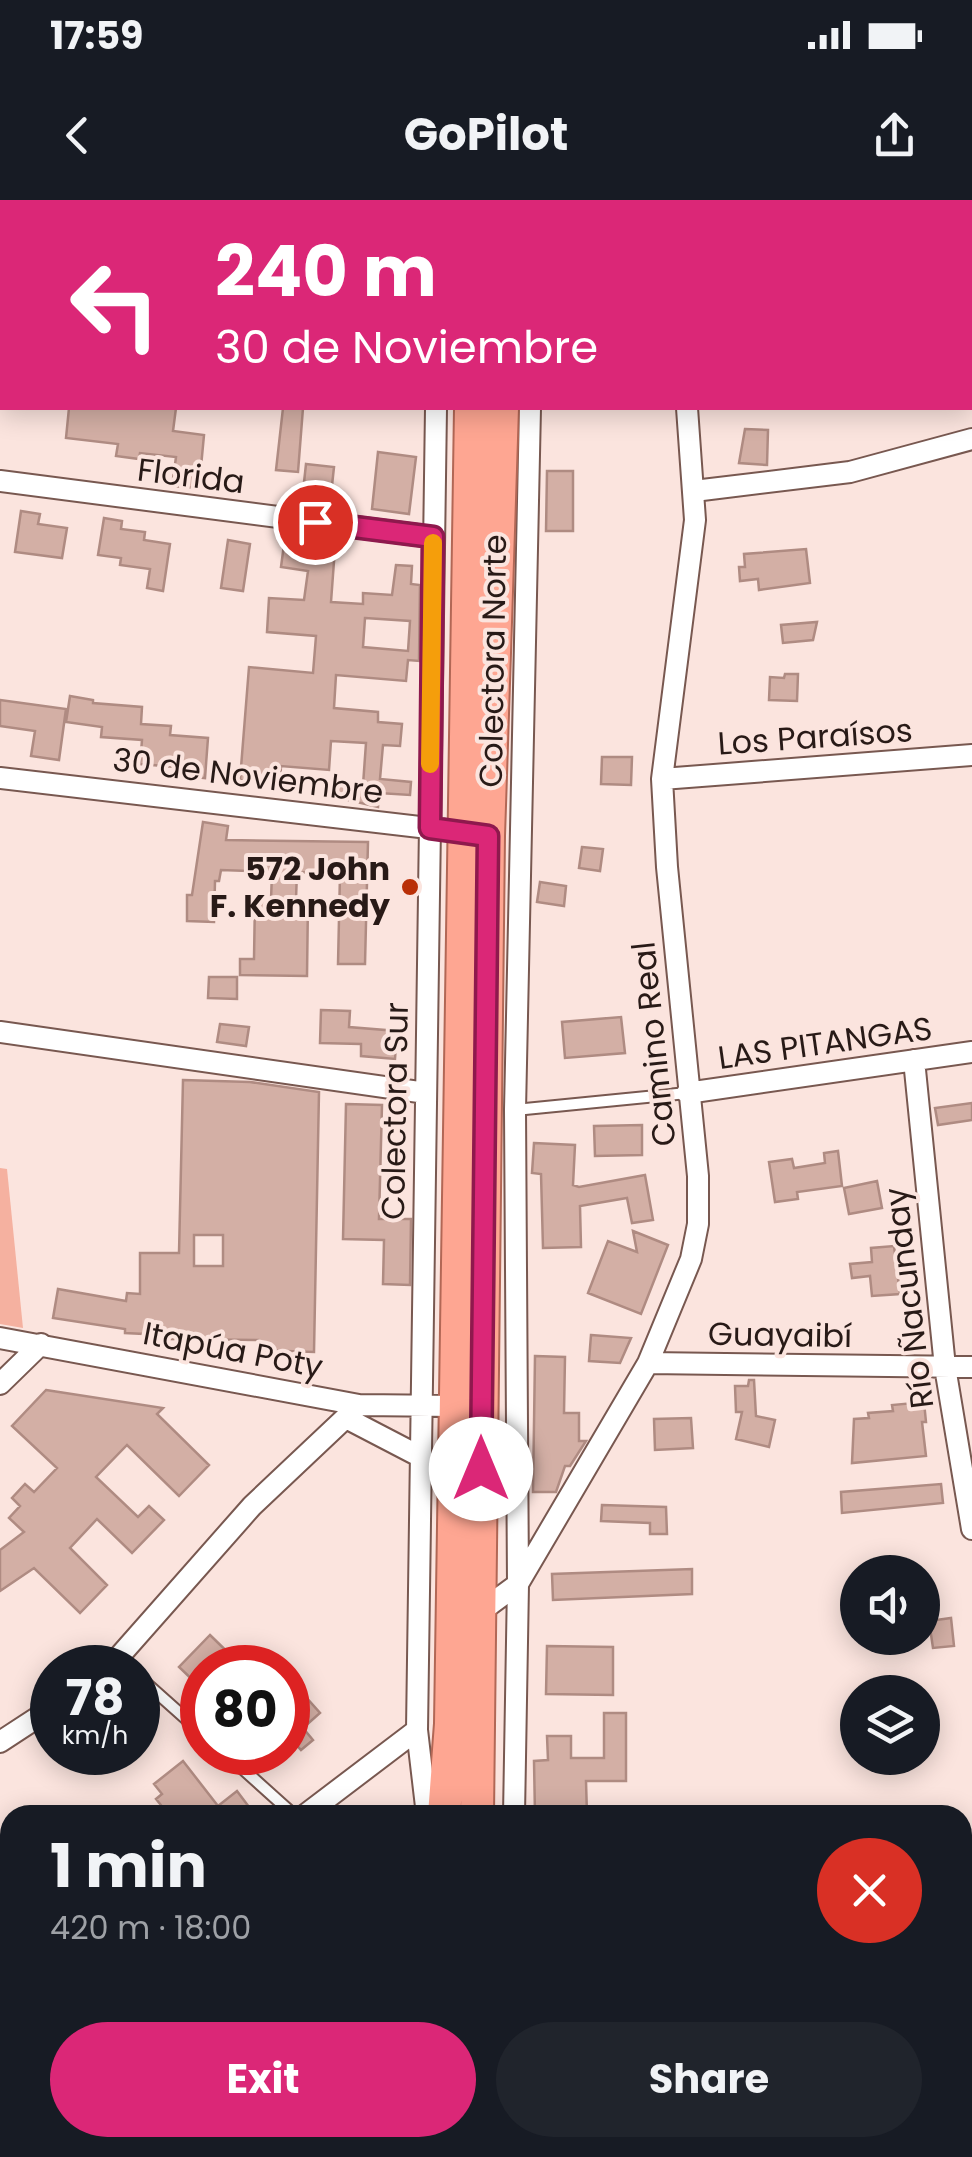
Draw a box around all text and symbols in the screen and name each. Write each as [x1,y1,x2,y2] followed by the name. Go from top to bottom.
[50,9,143,62] text: 17:59
[404,103,568,166] text: GoPilot
[50,108,105,163] icon: back
[867,108,922,163] icon: share
[215,222,437,321] text: 240 m
[50,240,180,370] icon: left
[215,316,598,379] text: 30 de Noviembre
[135,447,247,504] street label: Florida
[273,480,358,565] pin
[288,495,343,550] icon: arrive
[468,534,517,788] street label: Colectora Norte
[716,707,914,766] street label: Los Paraísos
[110,737,386,814] street label: 30 de Noviembre
[210,846,391,928] place label: 572 John F. Kennedy
[399,876,421,898] marker: 572 John F. Kennedy
[620,940,687,1149] street label: Camino Real
[370,1002,419,1220] street label: Colectora Sur
[715,1005,935,1080] street label: LAS PITANGAS
[873,1185,944,1411] street label: Río Ñacunday
[139,1310,327,1389] street label: Itapúa Poty
[708,1311,853,1358] street label: Guayaibí
[429,1417,533,1521] position arrow
[840,1555,940,1775] map controls
[840,1555,940,1655] button: sound
[180,1645,310,1775] speed limit sign: 80
[65,1662,125,1733] text: 78
[840,1675,940,1775] button: layers
[62,1718,128,1753] text: km/h
[50,1824,207,1908] text: 1 min
[817,1838,922,1943] button: close
[50,1905,251,1950] text: 420 m · 18:00
[50,2022,476,2137] button: Exit
[496,2022,922,2137] button: Share

